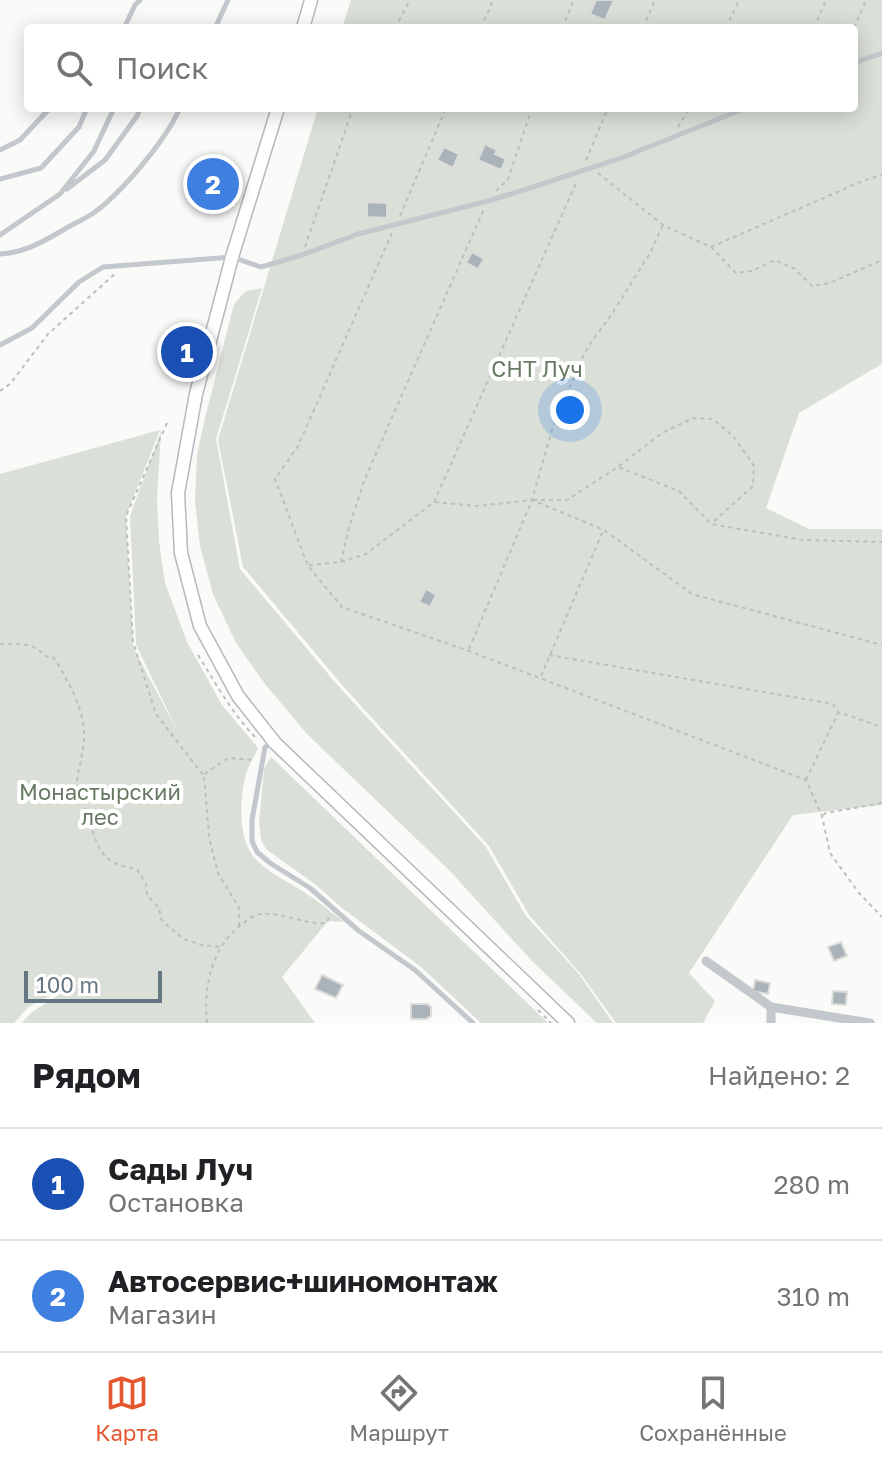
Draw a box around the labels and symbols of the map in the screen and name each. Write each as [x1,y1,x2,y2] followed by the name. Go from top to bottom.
[187,154,239,214] pin: 2
[161,322,213,382] pin: 1
[491,355,583,382] park label: СНТ Луч
[550,390,590,430] your location
[19,778,181,830] park label: Монастырский лес
[24,967,162,1003] scale bar

